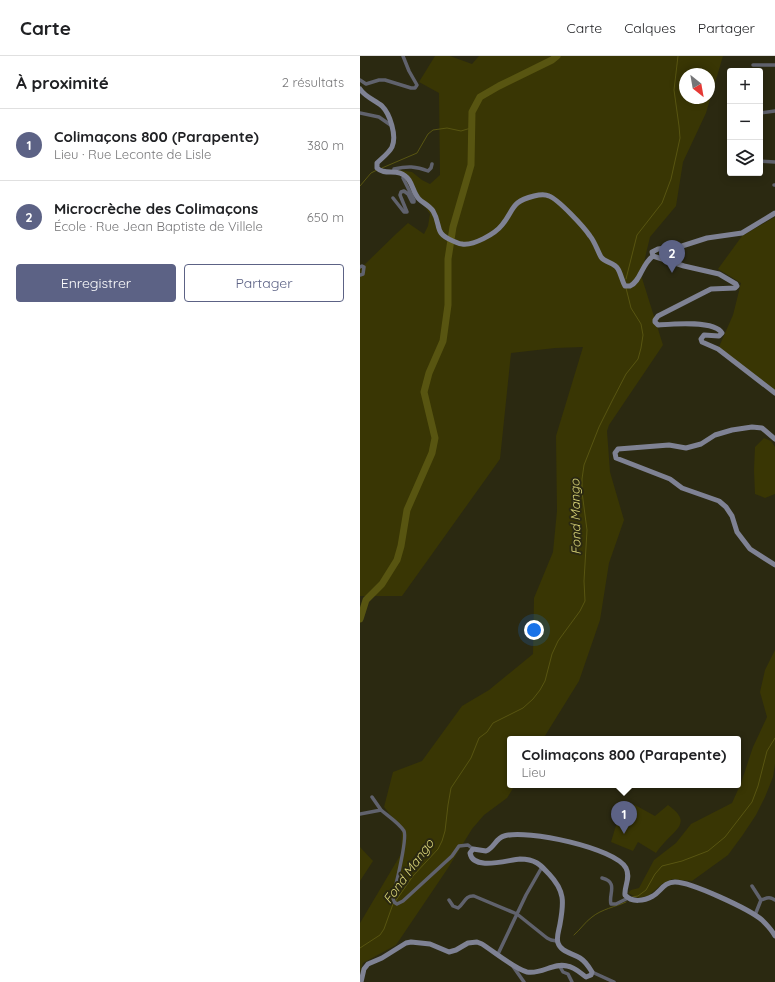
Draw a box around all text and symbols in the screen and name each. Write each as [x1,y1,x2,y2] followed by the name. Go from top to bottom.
[20,16,71,40] text: Carte
[567,19,602,37] text: Carte
[624,19,676,37] text: Calques
[698,19,755,37] text: Partager
[679,68,715,104] north arrow
[727,68,763,176] map controls
[727,68,763,104] button: +
[16,72,109,93] text: À proximité
[282,74,344,90] text: 2 résultats
[727,104,763,140] button: −
[54,127,259,146] text: Colimaçons 800 (Parapente)
[26,137,32,153] text: 1
[307,137,344,153] text: 380 m
[727,140,763,176] button: layers
[54,146,211,162] text: Lieu · Rue Leconte de Lisle
[54,199,258,218] text: Microcrèche des Colimaçons
[25,209,33,225] text: 2
[307,209,344,225] text: 650 m
[54,218,263,234] text: École · Rue Jean Baptiste de Villele
[659,240,685,273] pin: 2
[16,264,176,302] button: Enregistrer
[184,264,344,302] button: Partager
[566,478,584,555] water label: Fond Mango
[524,620,544,640] your location
[507,736,741,788] popup
[522,745,726,764] text: Colimaçons 800 (Parapente)
[522,764,546,780] text: Lieu
[611,801,637,834] pin: 1
[379,835,437,906] water label: Fond Mango

